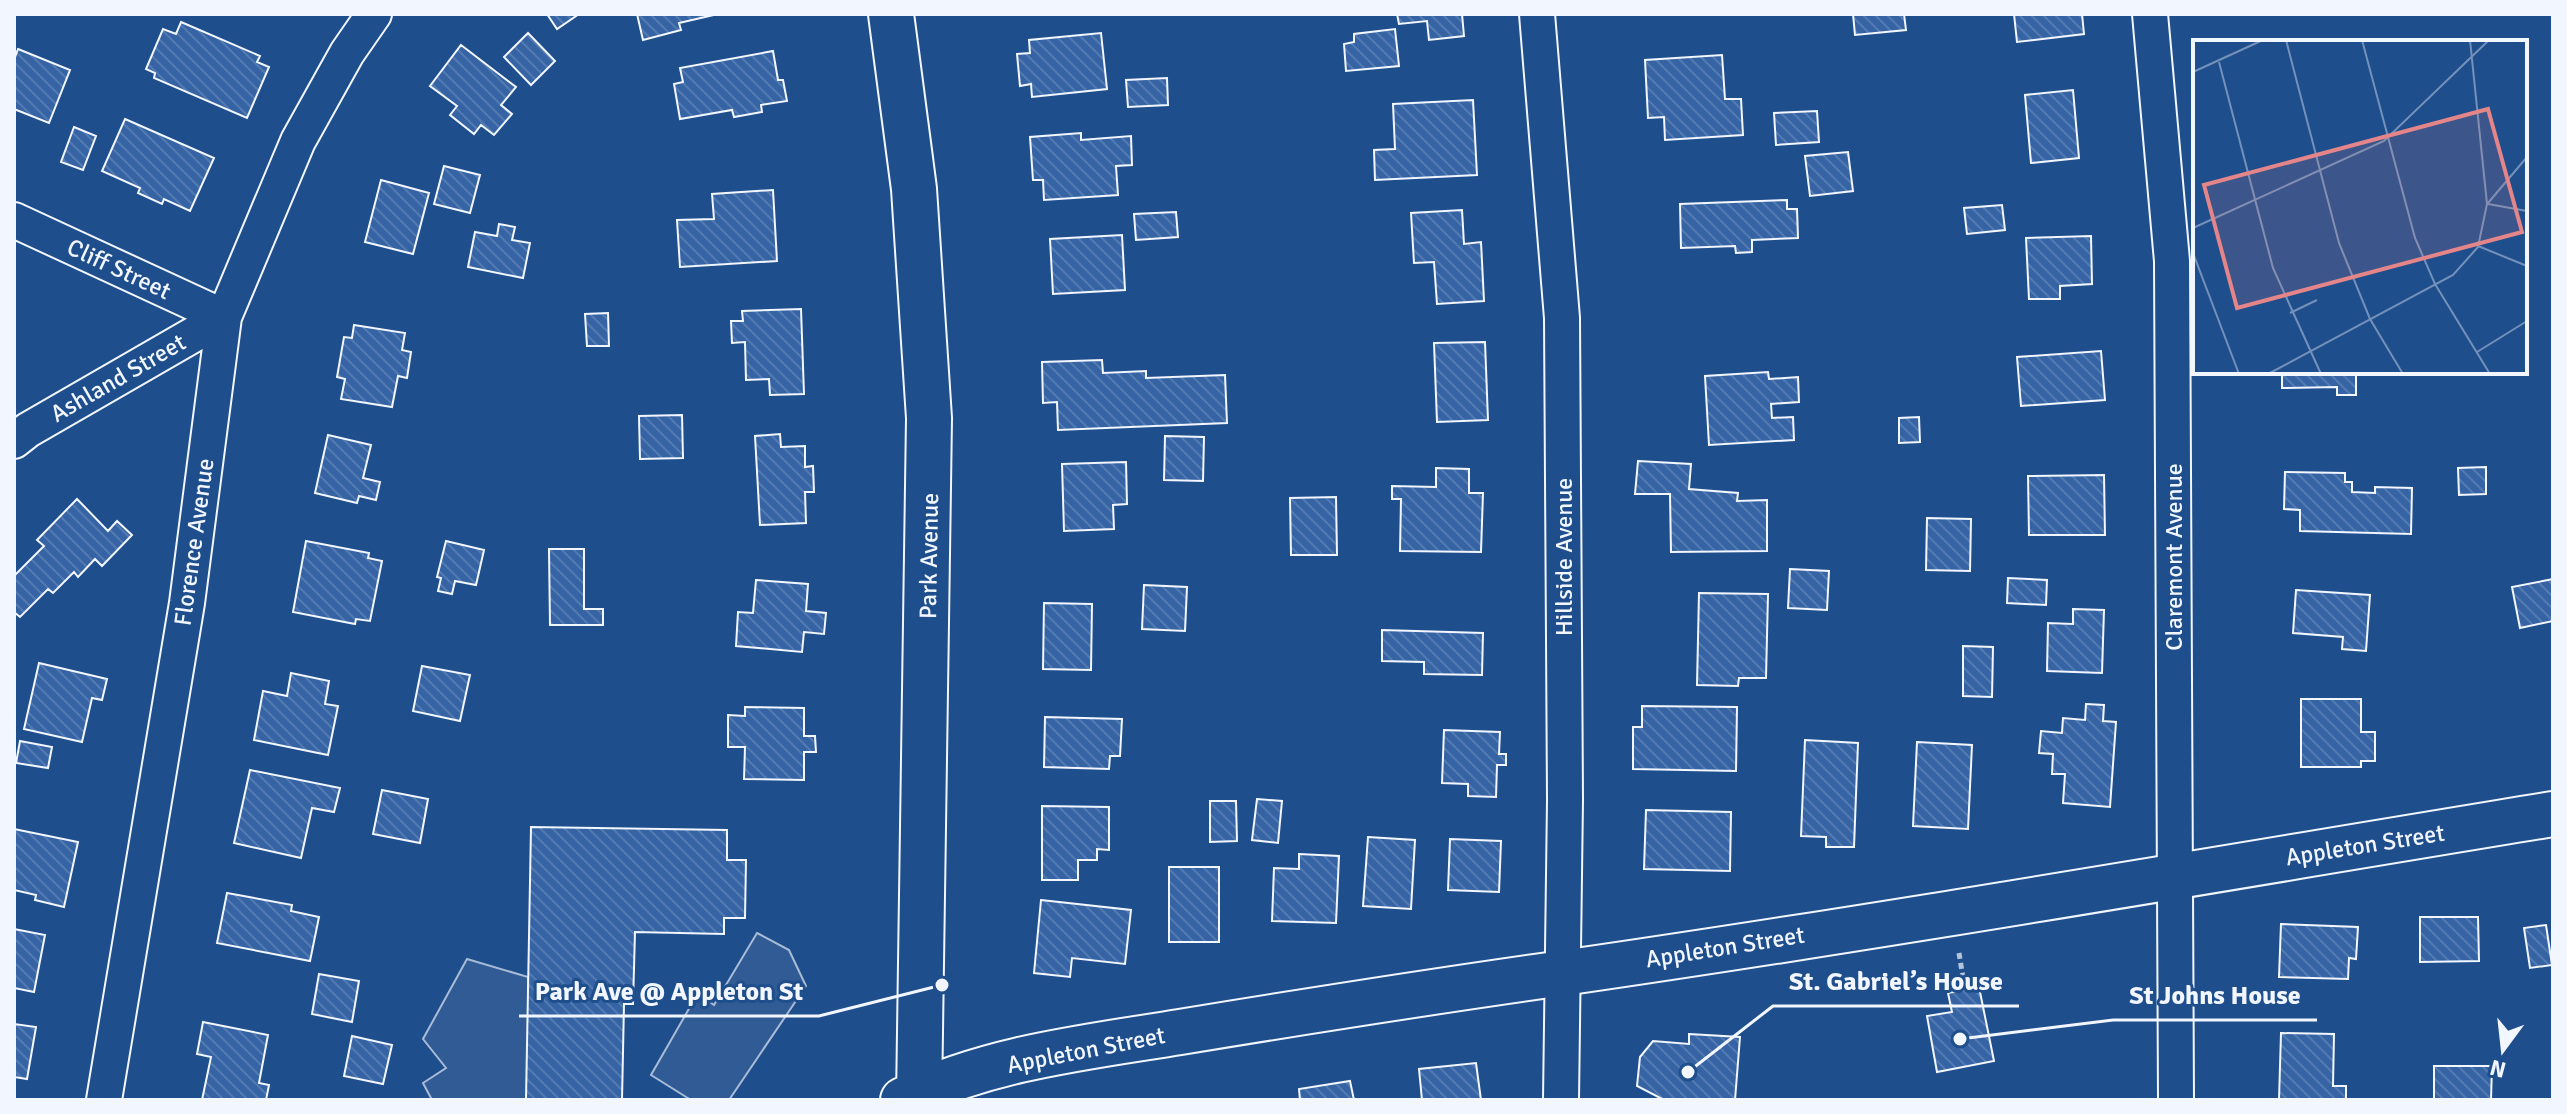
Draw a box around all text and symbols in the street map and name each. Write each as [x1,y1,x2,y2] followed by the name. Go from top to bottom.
[2193,40,2527,374] inset map
[62,232,176,306] street label: Cliff Street
[45,327,191,429] street label: Ashland Street
[167,456,221,628] street label: Florence Avenue
[2159,463,2189,651] street label: Claremont Avenue
[1549,478,1579,636] street label: Hillside Avenue
[913,493,945,619] street label: Park Avenue
[2283,818,2447,872] street label: Appleton Street
[1643,920,1807,974] street label: Appleton Street
[1773,956,2019,1006] callout: St. Gabriel’s House
[519,966,819,1016] callout: Park Ave @ Appleton St
[1789,966,2003,998] text: St. Gabriel’s House
[2113,970,2317,1020] callout: St Johns House
[535,976,804,1008] text: Park Ave @ Appleton St
[2129,980,2301,1012] text: St Johns House
[2463,1010,2543,1090] north arrow
[1004,1020,1168,1080] street label: Appleton Street
[2487,1054,2509,1084] text: N

